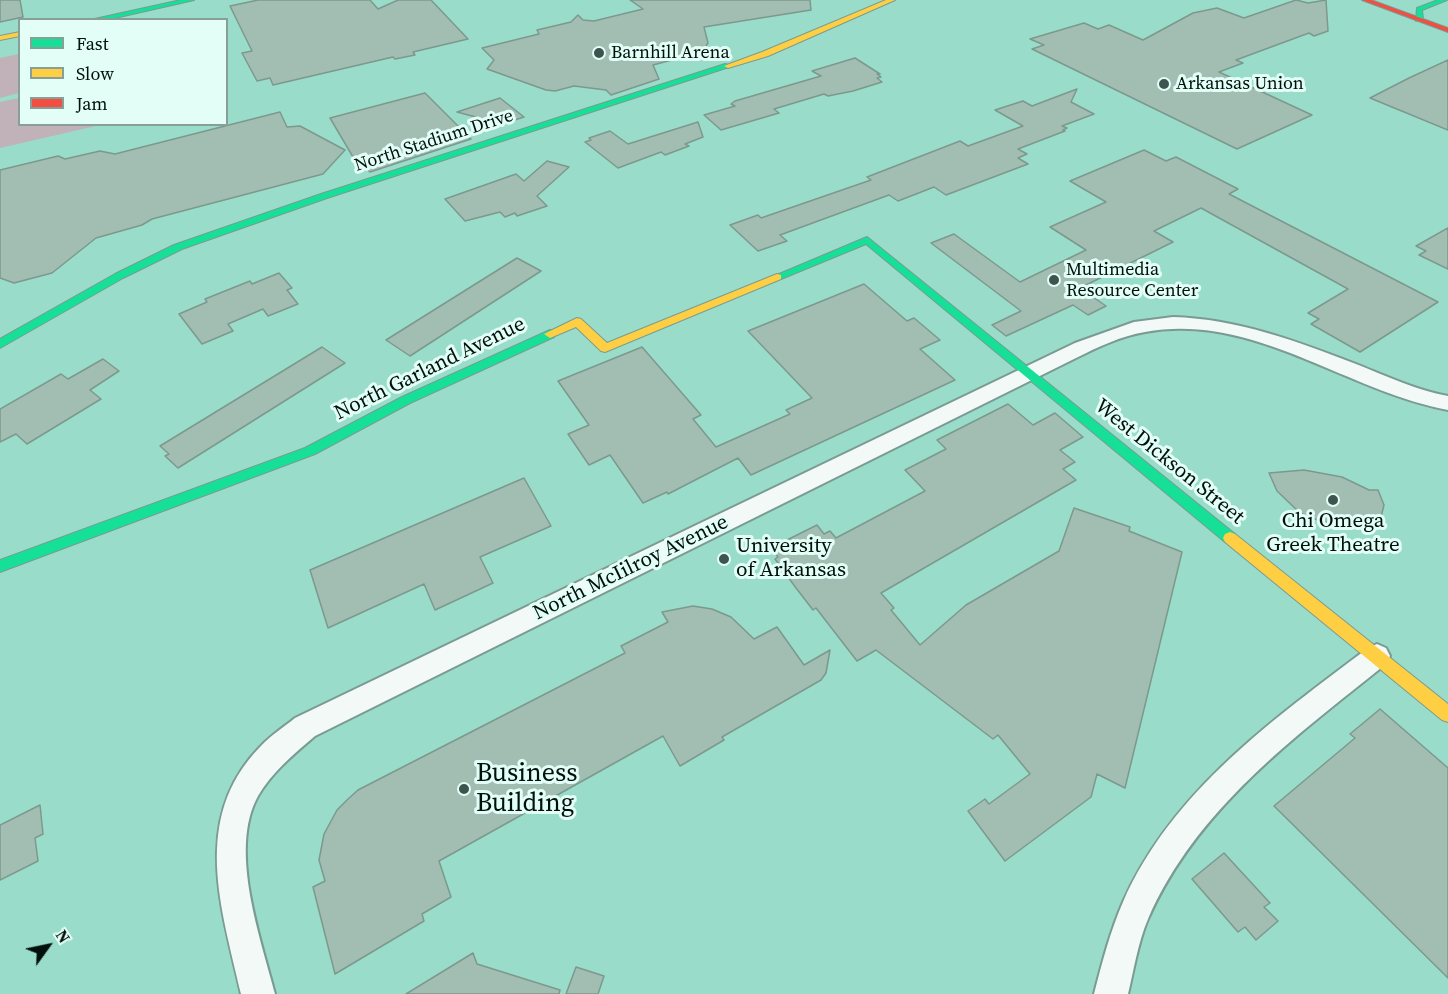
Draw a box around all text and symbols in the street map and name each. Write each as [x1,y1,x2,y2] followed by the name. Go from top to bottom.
[18,18,228,126] legend
[76,31,109,56] text: Fast
[611,42,730,64] place label: Barnhill Arena
[592,46,606,60] marker: Barnhill Arena
[76,61,114,86] text: Slow
[1176,73,1304,95] place label: Arkansas Union
[1157,77,1171,91] marker: Arkansas Union
[76,91,108,116] text: Jam
[352,105,516,177] street label: North Stadium Drive
[1066,259,1198,302] place label: Multimedia Resource Center
[1047,273,1061,287] marker: Multimedia Resource Center
[331,312,529,426] street label: North Garland Avenue
[1089,394,1249,530] street label: West Dickson Street
[1326,493,1340,507] marker: Chi Omega Greek Theatre
[1266,509,1400,559] place label: Chi Omega Greek Theatre
[529,510,733,626] street label: North McIilroy Avenue
[736,534,846,584] place label: University of Arkansas
[717,552,731,566] marker: University of Arkansas
[476,758,578,820] place label: Business Building
[457,782,471,796] marker: Business Building
[18,916,78,976] north arrow
[51,925,75,947] text: N

